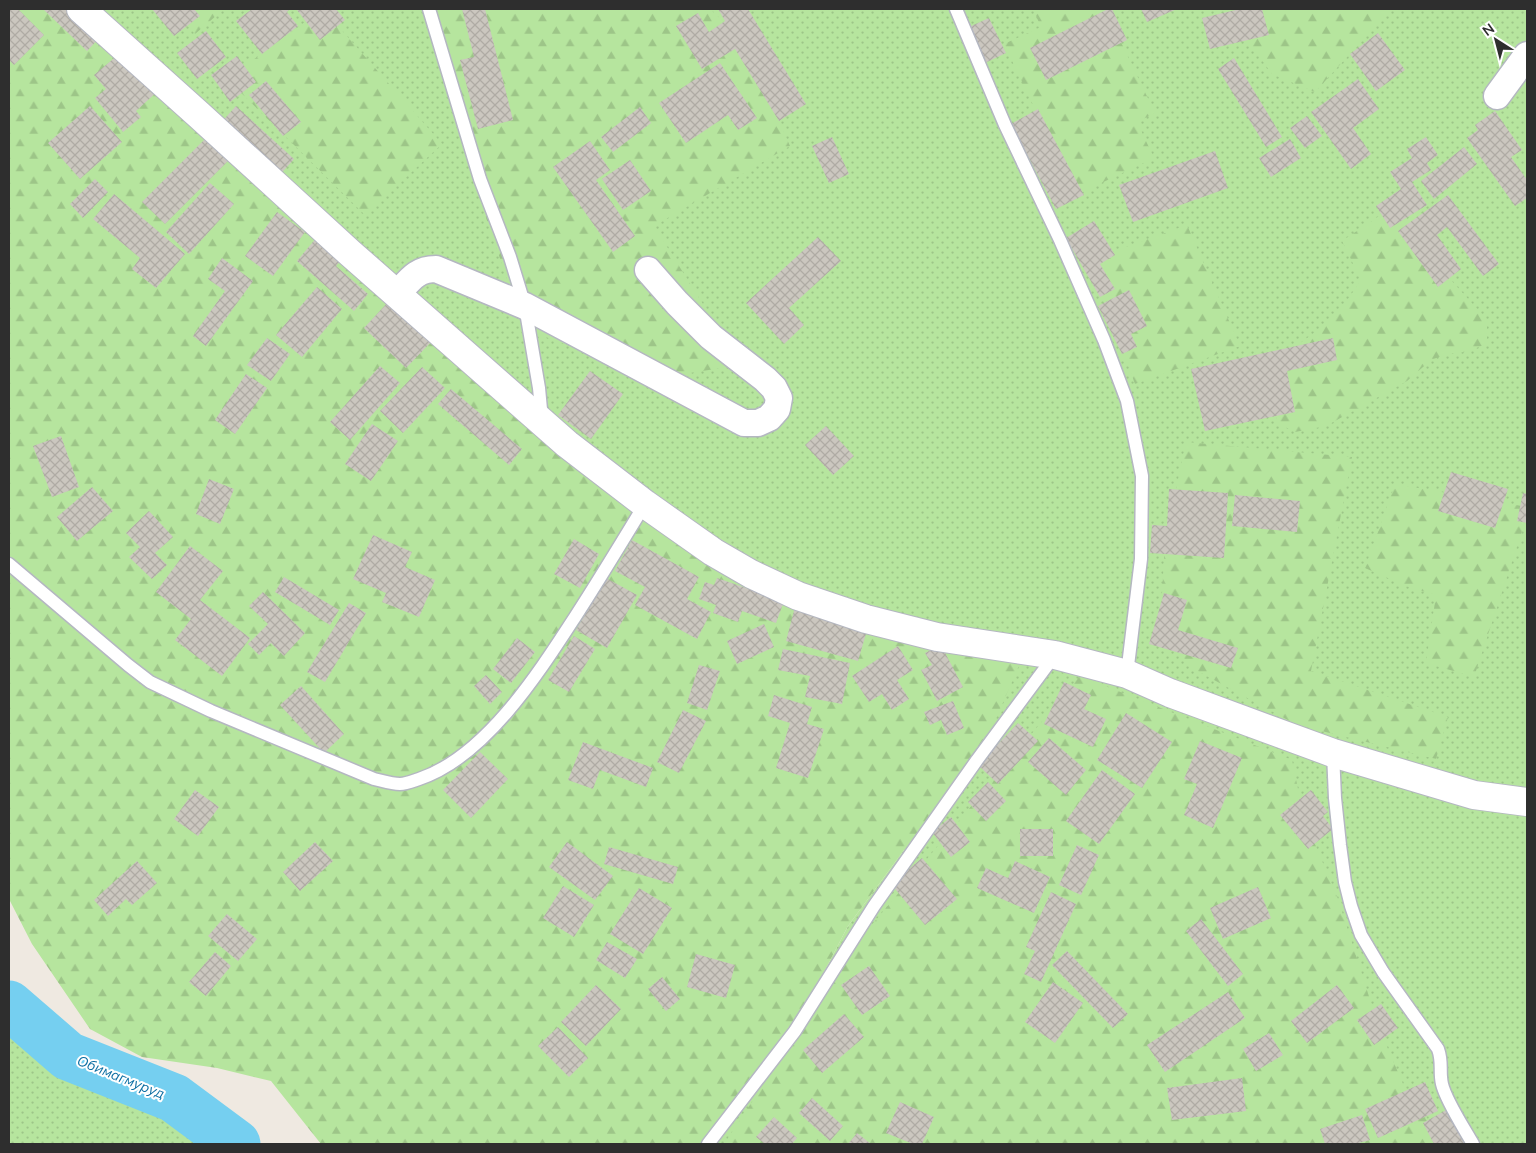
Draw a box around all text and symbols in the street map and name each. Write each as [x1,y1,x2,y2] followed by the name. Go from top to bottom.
[1471,15,1521,65] north arrow
[1479,19,1498,40] text: N
[75,1051,167,1103] water label: Обимагмуруд

